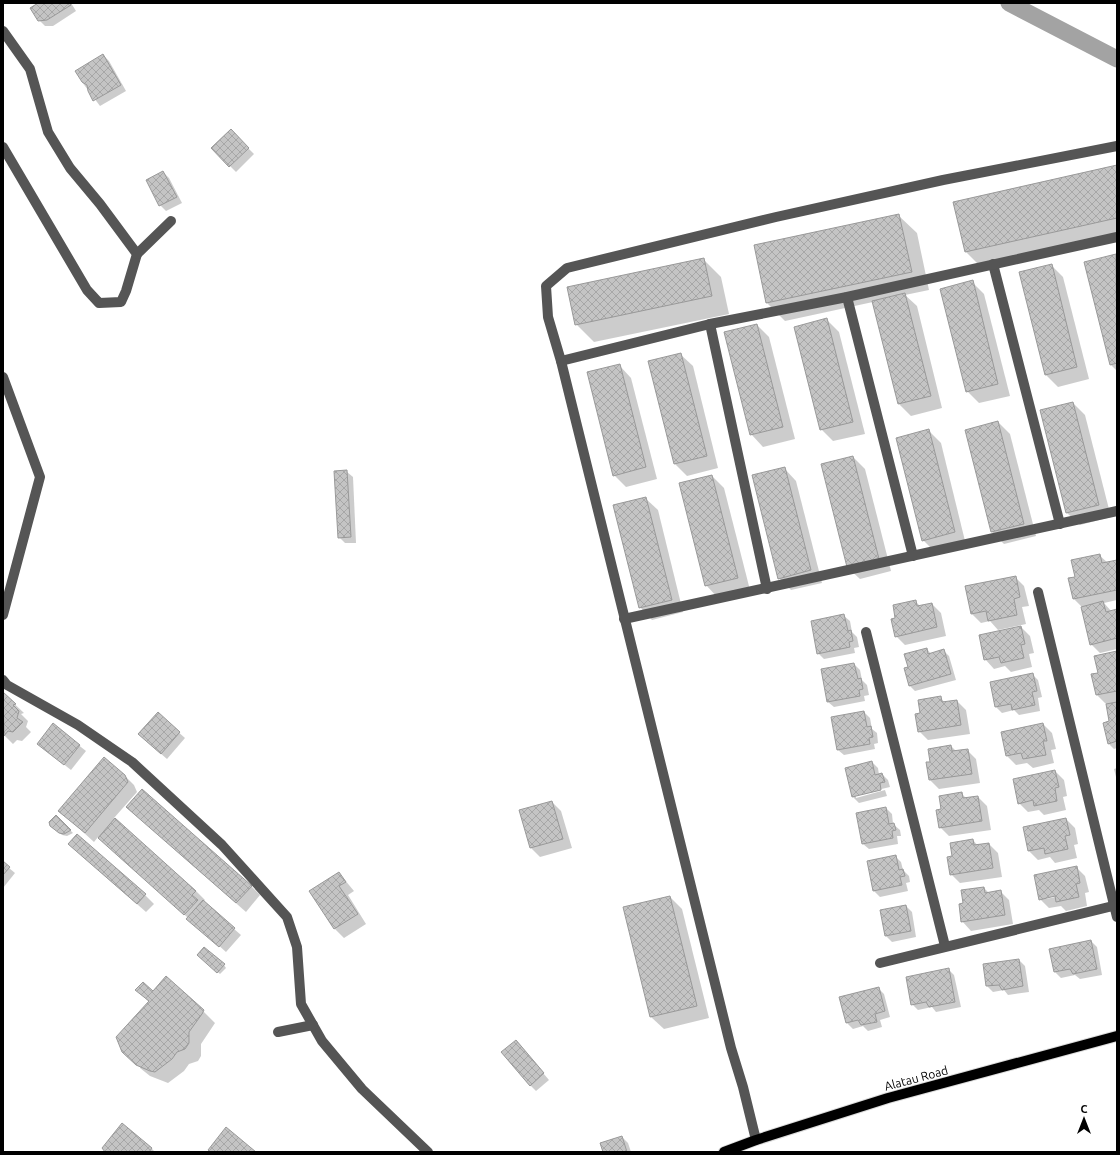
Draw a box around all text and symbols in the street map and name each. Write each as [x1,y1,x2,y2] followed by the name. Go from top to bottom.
[883,1063,949,1093] street label: Alatau Road
[1064,1099,1104,1139] north arrow
[1080,1103,1088,1115] text: С

